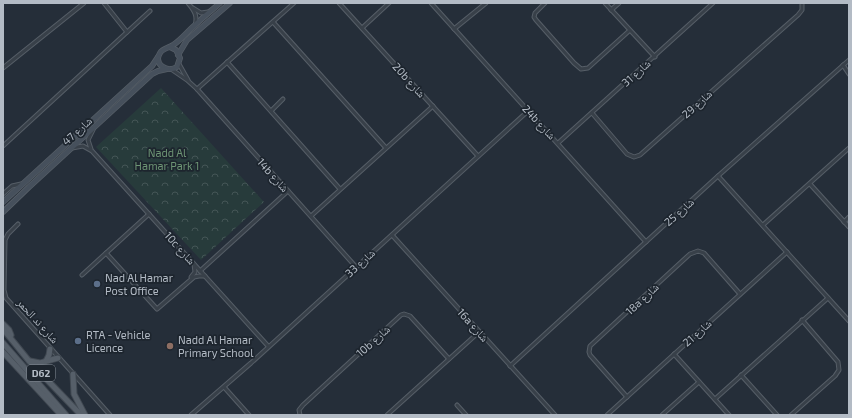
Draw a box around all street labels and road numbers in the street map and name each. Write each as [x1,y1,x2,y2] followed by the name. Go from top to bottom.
[619,56,653,90] street label: شارع 31
[390,60,428,100] street label: 20b شارع
[679,87,715,121] street label: شارع 29
[519,102,559,142] street label: 24b شارع
[59,114,95,148] street label: شارع 47
[254,155,292,195] street label: 14b شارع
[661,195,697,229] street label: شارع 25
[161,229,199,267] street label: 10c شارع
[342,246,378,280] street label: شارع 33
[622,280,662,318] street label: 18a شارع
[14,295,62,346] street label: شارع ند الحمر
[454,305,492,345] street label: 16a شارع
[680,316,714,350] street label: شارع 21
[353,322,393,360] street label: 10b شارع
[27,365,55,381] road number: D62

